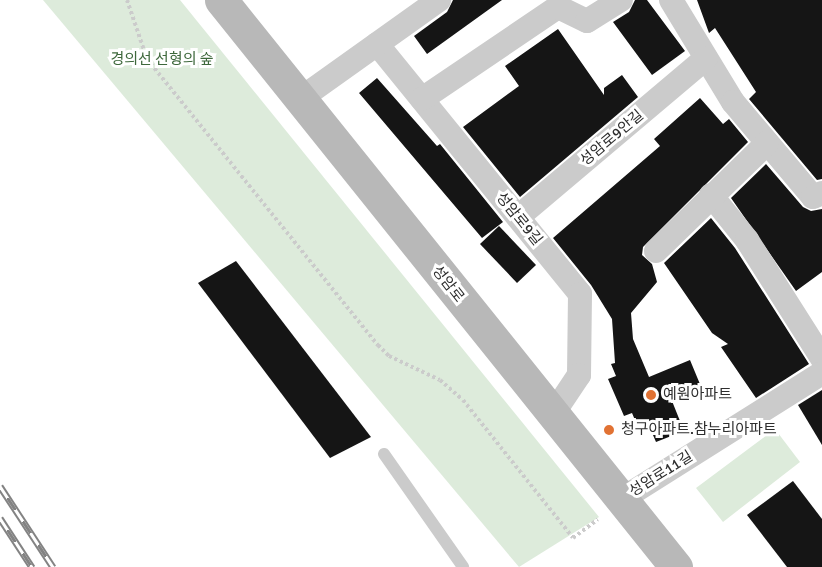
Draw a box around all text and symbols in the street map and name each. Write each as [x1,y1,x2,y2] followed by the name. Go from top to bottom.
[110,51,214,69] park label: 경의선 선형의 숲
[577,106,647,170] street label: 성암로9안길
[492,189,546,249] street label: 성암로9길
[428,262,468,306] street label: 성암로
[663,386,732,404] place label: 예원아파트
[644,388,658,402] marker: 예원아파트
[621,421,777,439] place label: 청구아파트.참누리아파트
[602,423,616,437] marker: 청구아파트.참누리아파트
[626,447,696,501] street label: 성암로11길

